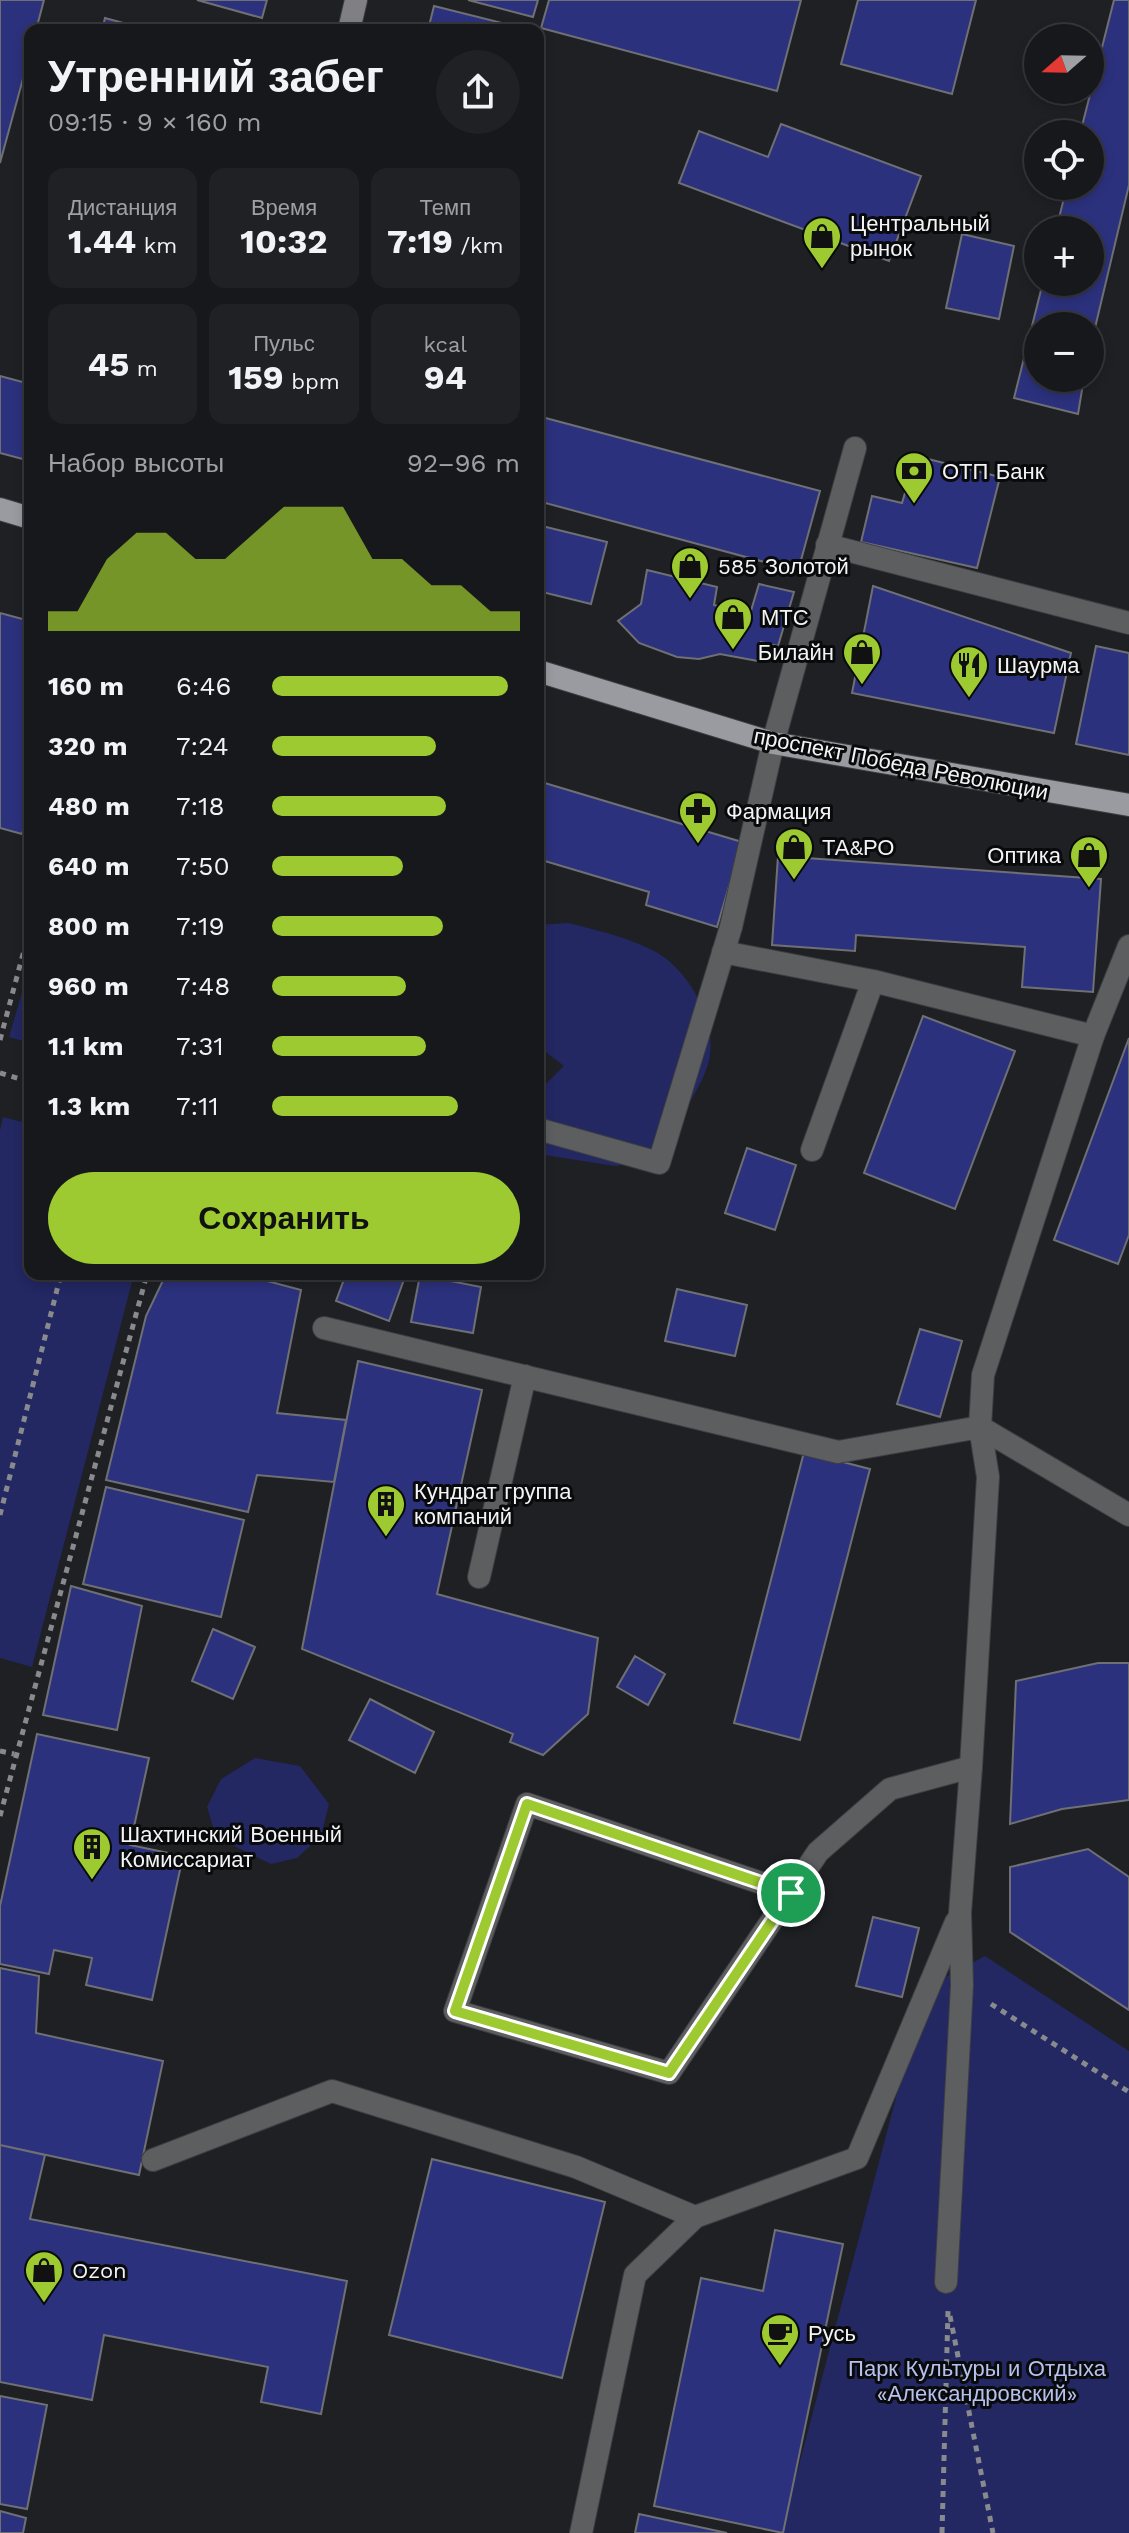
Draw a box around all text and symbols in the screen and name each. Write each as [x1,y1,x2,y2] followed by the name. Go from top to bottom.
[1024,24,1104,104] north arrow
[1024,24,1104,392] map controls
[436,50,520,134] button: share
[48,51,384,103] text: Утренний забег
[48,107,262,137] text: 09:15 · 9 × 160 m
[1024,120,1104,200] button: locate
[68,195,177,220] text: Дистанция
[251,195,317,220] text: Время
[420,195,471,220] text: Темп
[850,211,990,261] place label: Центральный рынок
[801,215,843,270] shop icon: Центральный рынок
[1024,216,1104,296] button: +
[68,221,136,261] text: 1.44
[240,221,328,261] text: 10:32
[387,221,453,261] text: 7:19
[136,233,177,258] text: km
[453,233,504,258] text: /km
[1024,312,1104,392] button: −
[253,331,315,356] text: Пульс
[424,332,467,357] text: kcal
[88,344,129,384] text: 45
[129,356,158,381] text: m
[228,357,284,397] text: 159
[424,357,467,397] text: 94
[284,369,340,394] text: bpm
[48,448,224,478] text: Набор высоты
[407,448,520,478] text: 92–96 m
[893,450,935,505] bank icon: ОТП Банк
[942,459,1045,484] place label: ОТП Банк
[669,545,711,600] shop icon: 585 Золотой
[718,554,849,579] place label: 585 Золотой
[712,596,754,651] shop icon: МТС
[761,605,809,630] place label: МТС
[841,631,883,686] shop icon: Билайн
[758,640,834,665] place label: Билайн
[948,644,990,699] restaurant icon: Шаурма
[997,653,1080,678] place label: Шаурма
[48,671,124,701] text: 160 m
[176,671,231,701] text: 6:46
[752,723,1050,805] street label: проспект Победа Революции
[48,731,128,761] text: 320 m
[176,731,229,761] text: 7:24
[677,790,719,845] pharmacy icon: Фармация
[48,791,130,821] text: 480 m
[176,791,224,821] text: 7:18
[726,799,831,824] place label: Фармация
[773,826,815,881] shop icon: ТА&РО
[1068,834,1110,889] shop icon: Оптика
[822,835,894,860] place label: ТА&РО
[987,843,1062,868] place label: Оптика
[48,851,129,881] text: 640 m
[176,851,230,881] text: 7:50
[48,911,130,941] text: 800 m
[176,911,224,941] text: 7:19
[48,971,129,1001] text: 960 m
[176,971,230,1001] text: 7:48
[48,1031,123,1061] text: 1.1 km
[176,1031,224,1061] text: 7:31
[48,1091,130,1121] text: 1.3 km
[176,1091,219,1121] text: 7:11
[48,1172,520,1264] button: Сохранить
[414,1479,572,1529] place label: Кундрат группа компаний
[365,1483,407,1538] building icon: Кундрат группа компаний
[120,1822,342,1872] place label: Шахтинский Военный Комиссариат
[71,1826,113,1881] building icon: Шахтинский Военный Комиссариат
[757,1859,825,1927] pin
[769,1871,813,1915] icon: arrive
[23,2249,65,2304] shop icon: Ozon
[72,2258,127,2283] place label: Ozon
[759,2312,801,2367] cafe icon: Русь
[808,2321,856,2346] place label: Русь
[848,2356,1107,2406] park label: Парк Культуры и Отдыха «Александровский»

